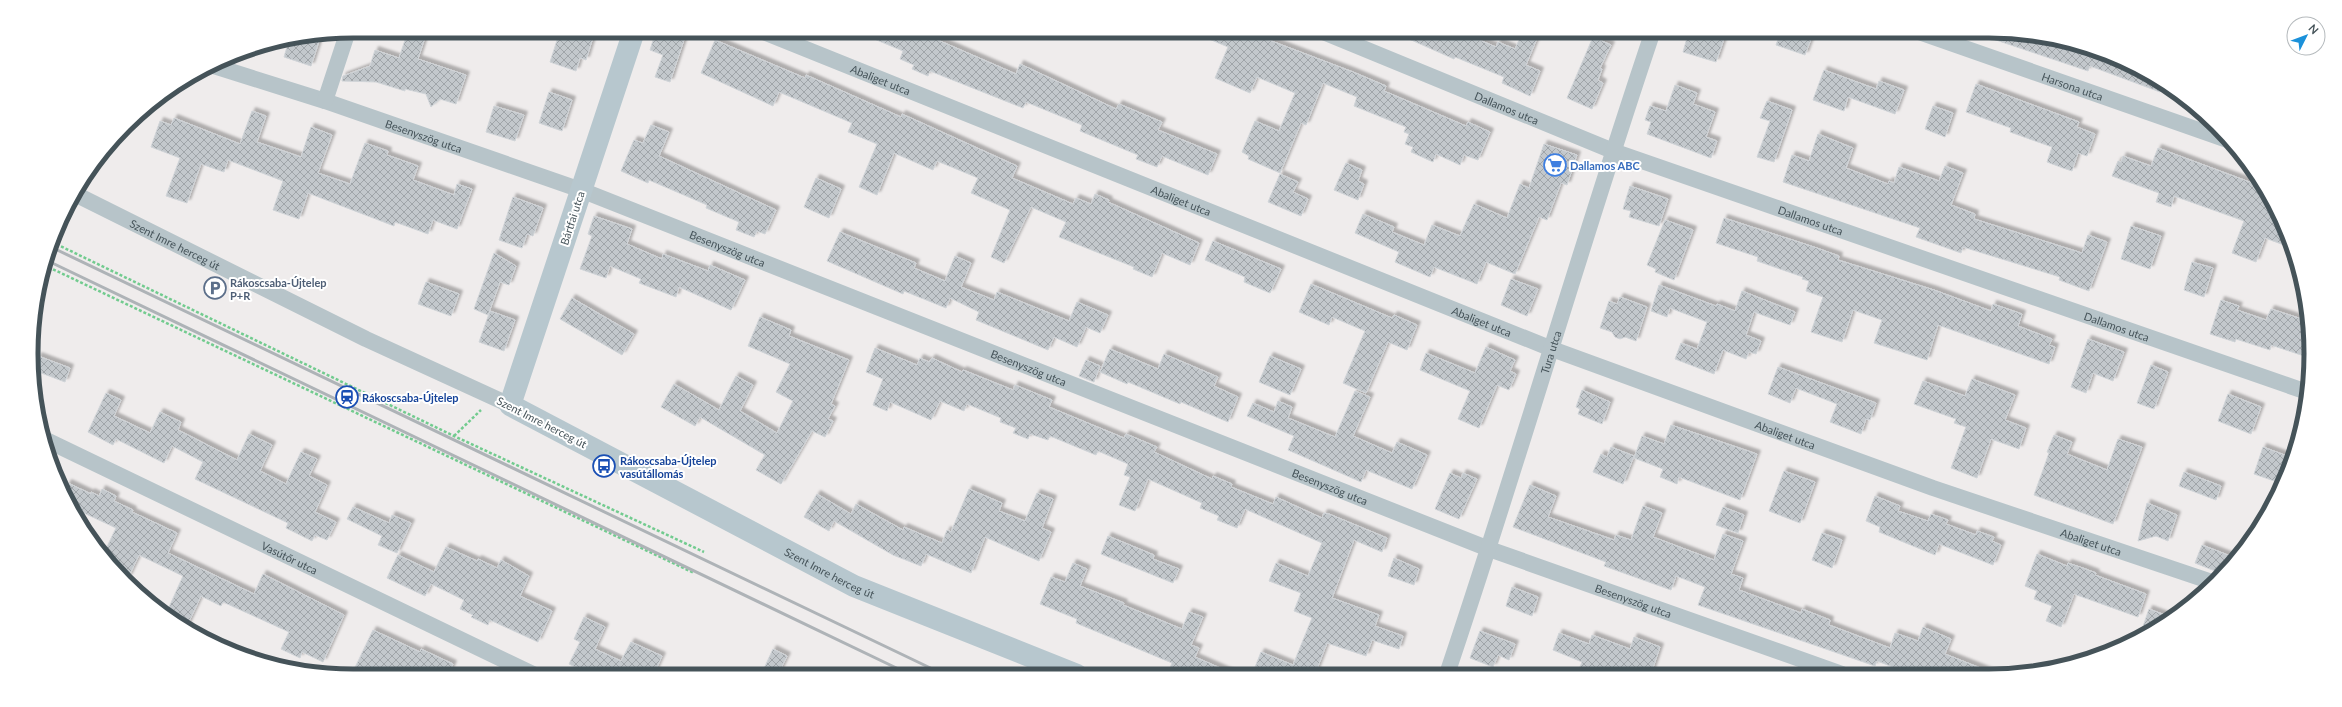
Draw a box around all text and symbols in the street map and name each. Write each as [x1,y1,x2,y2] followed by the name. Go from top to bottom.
[2286,16,2326,56] north arrow
[2306,21,2321,36] text: N
[849,61,912,97] street label: Abaliget utca
[2040,69,2105,103] street label: Harsona utca
[1473,88,1541,126] street label: Dallamos utca
[384,116,464,155] street label: Besenyszög utca
[1542,152,1568,178] supermarket icon: Dallamos ABC
[1570,159,1640,172] place label: Dallamos ABC
[1150,182,1213,218] street label: Abaliget utca
[557,189,587,247] street label: Bártfai utca
[1776,202,1845,237] street label: Dallamos utca
[128,216,223,272] street label: Szent Imre herceg út
[688,227,767,269] street label: Besenyszög utca
[202,275,228,301] parking icon: Rákoscsaba-Újtelep P+R
[230,276,327,302] place label: Rákoscsaba-Újtelep P+R
[1450,303,1514,339] street label: Abaliget utca
[2082,309,2151,343] street label: Dallamos utca
[1537,329,1563,375] street label: Tura utca
[989,346,1069,388] street label: Besenyszög utca
[334,384,360,410] station icon: Rákoscsaba-Újtelep
[362,391,459,404] place label: Rákoscsaba-Újtelep
[495,394,589,450] street label: Szent Imre herceg út
[1753,417,1817,451] street label: Abaliget utca
[591,453,617,479] bus stop icon: Rákoscsaba-Újtelep vasútállomás
[620,454,717,480] place label: Rákoscsaba-Újtelep vasútállomás
[1290,465,1370,507] street label: Besenyszög utca
[2059,525,2123,558] street label: Abaliget utca
[260,538,320,576] street label: Vasútőr utca
[783,544,877,600] street label: Szent Imre herceg út
[1593,581,1673,620] street label: Besenyszög utca

